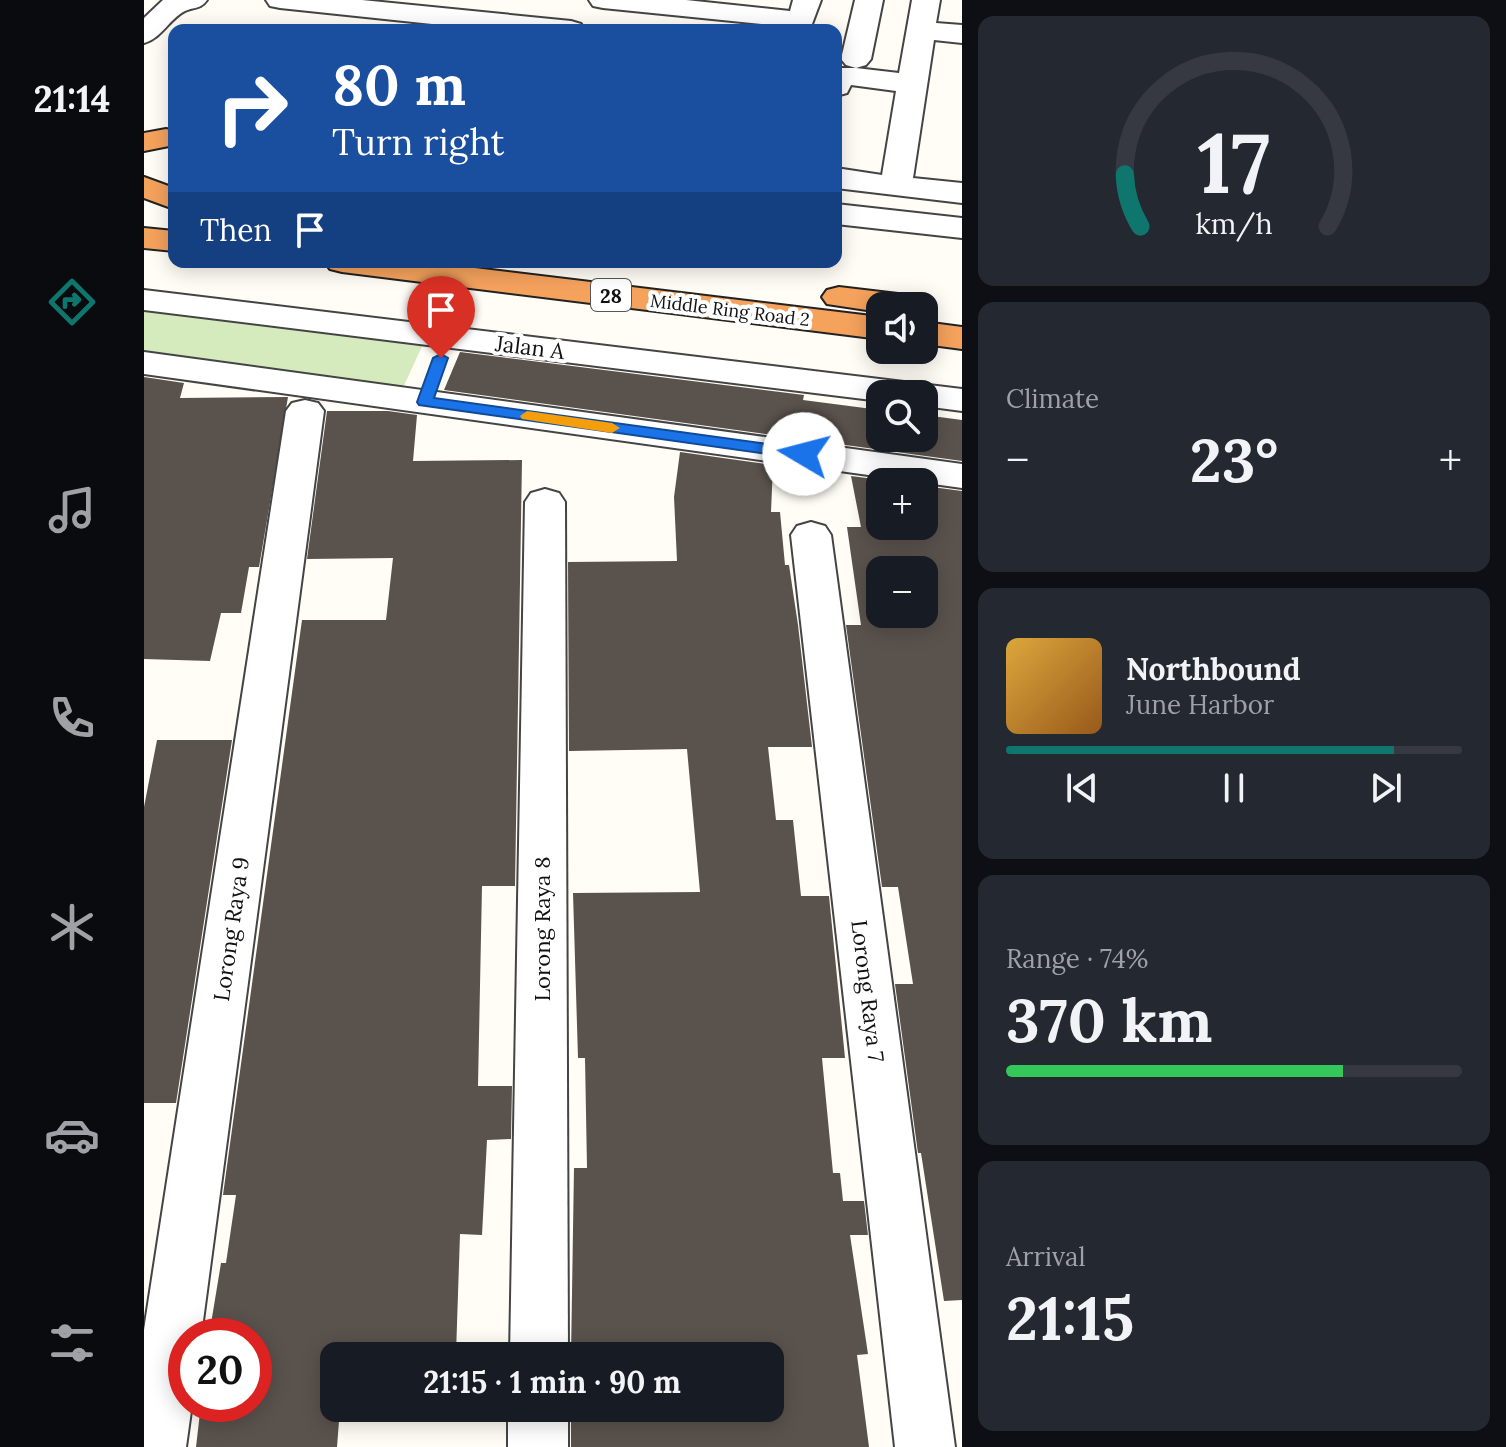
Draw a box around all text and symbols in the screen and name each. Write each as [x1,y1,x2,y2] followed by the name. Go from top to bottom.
[332,49,466,120] text: 80 m
[200,56,304,160] icon: right
[33,76,111,122] text: 21:14
[1198,109,1270,216] text: 17
[332,119,505,165] text: Turn right
[1195,205,1273,242] text: km/h
[288,208,332,252] icon: arrive
[200,211,272,249] text: Then
[44,274,100,330] icon: directions
[407,276,475,358] pin
[591,279,631,311] road number: 28
[419,288,463,332] icon: arrive
[649,289,811,331] street label: Middle Ring Road 2
[866,292,938,628] map controls
[866,292,938,364] button: sound
[493,329,567,365] street label: Jalan A
[866,380,938,452] button: search
[1006,382,1099,415] text: Climate
[762,412,846,496] position arrow
[1190,422,1278,498] text: 23°
[1006,432,1029,488] text: −
[1439,432,1462,488] text: +
[866,468,938,540] button: +
[44,482,100,538] icon: music
[866,556,938,628] button: −
[1126,650,1301,688] text: Northbound
[1126,688,1274,721] text: June Harbor
[44,690,100,746] icon: phone
[1060,766,1104,810] icon: previous
[1212,766,1256,810] icon: pause
[1364,766,1408,810] icon: next
[207,855,255,1003] street label: Lorong Raya 9
[528,856,556,1002] street label: Lorong Raya 8
[44,899,100,955] icon: climate
[845,918,891,1064] street label: Lorong Raya 7
[1006,942,1148,975] text: Range · 74%
[1006,982,1213,1058] text: 370 km
[44,1107,100,1163] icon: car
[1006,1240,1085,1273] text: Arrival
[1006,1280,1134,1356] text: 21:15
[44,1315,100,1371] icon: filters
[168,1318,272,1422] speed limit sign: 20
[423,1363,681,1401] text: 21:15 · 1 min · 90 m

